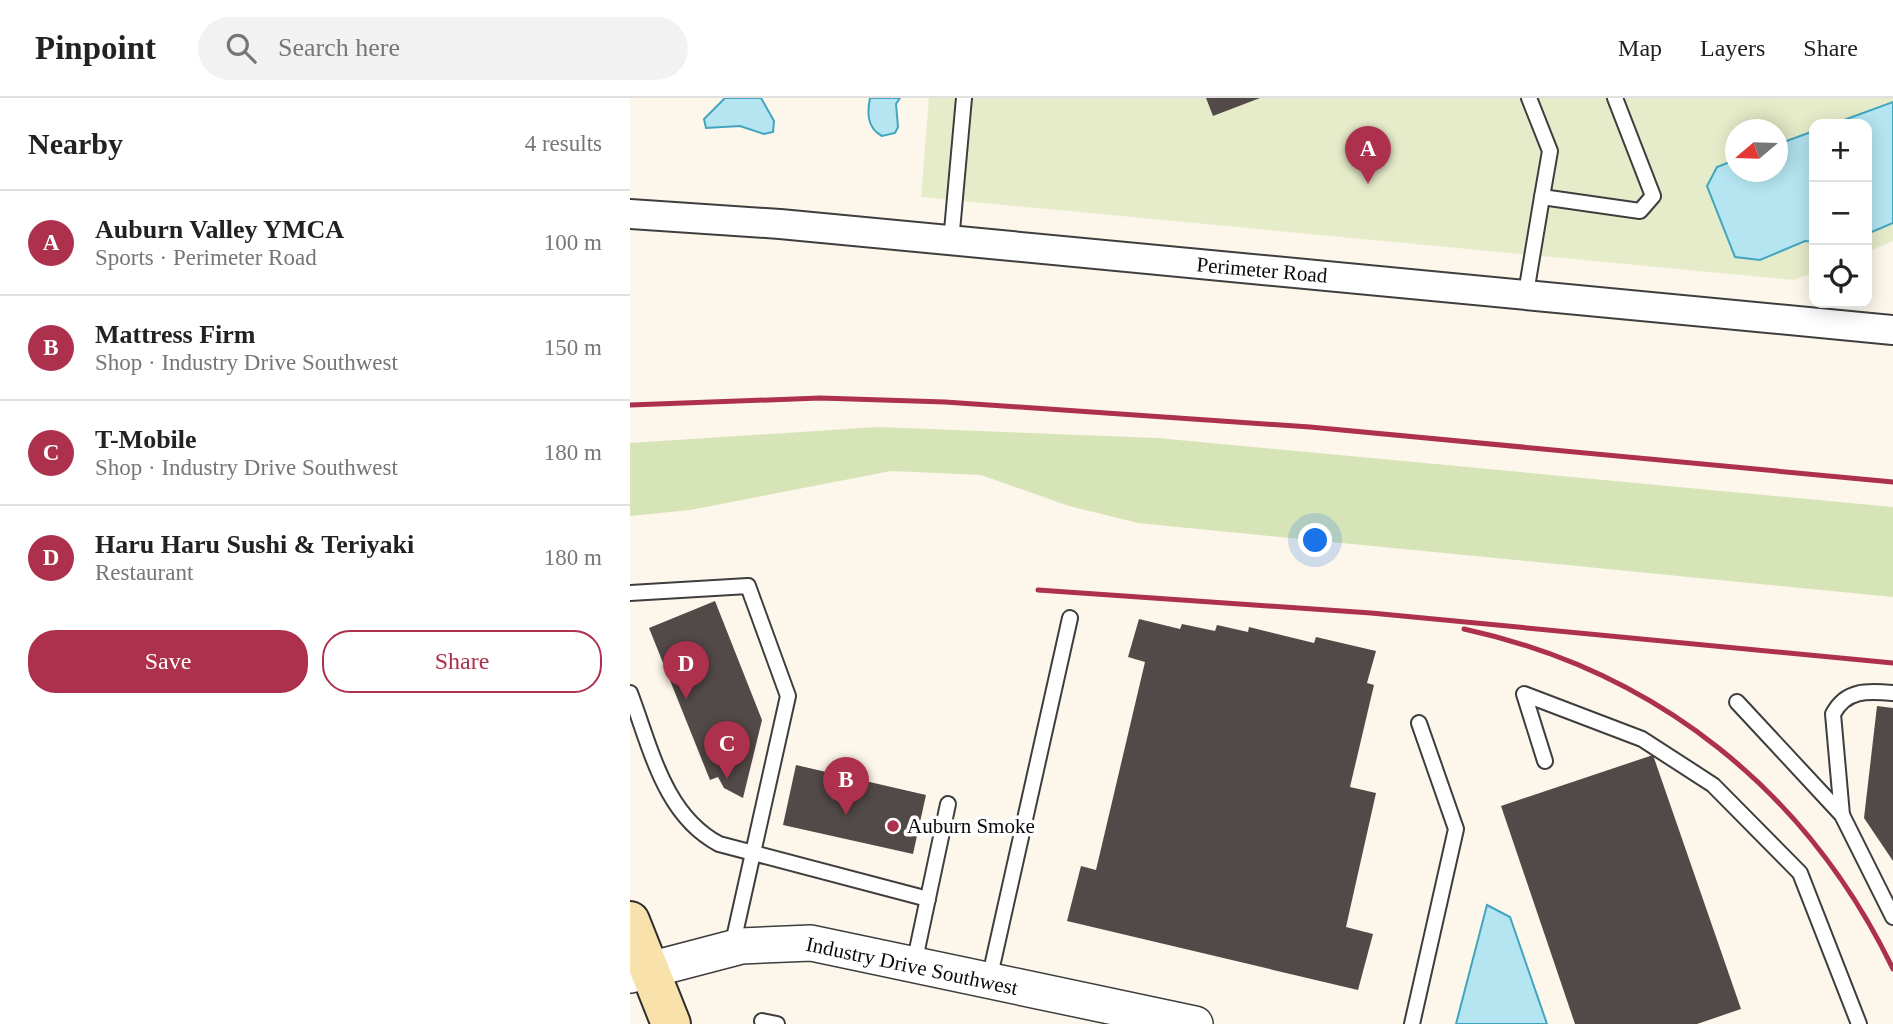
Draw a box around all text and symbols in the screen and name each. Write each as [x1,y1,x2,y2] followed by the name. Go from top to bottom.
[198,17,688,80] search box
[222,29,260,67] icon: search
[35,30,156,66] text: Pinpoint
[278,33,400,62] text: Search here
[1618,35,1662,61] text: Map
[1700,35,1765,61] text: Layers
[1803,35,1858,61] text: Share
[1725,119,1788,182] north arrow
[1809,119,1872,308] map controls
[1809,119,1872,182] button: +
[1345,126,1391,184] pin: A
[28,127,123,160] text: Nearby
[525,131,602,156] text: 4 results
[1809,182,1872,245] button: −
[95,215,344,244] text: Auburn Valley YMCA
[43,230,59,255] text: A
[544,230,602,255] text: 100 m
[95,245,317,270] text: Sports · Perimeter Road
[1809,245,1872,308] button: locate
[1196,252,1329,288] street label: Perimeter Road
[95,320,256,349] text: Mattress Firm
[43,335,59,360] text: B
[544,335,602,360] text: 150 m
[95,350,398,375] text: Shop · Industry Drive Southwest
[95,425,197,454] text: T-Mobile
[43,440,59,465] text: C
[544,440,602,465] text: 180 m
[95,455,398,480] text: Shop · Industry Drive Southwest
[1298,523,1332,557] your location
[95,530,414,559] text: Haru Haru Sushi & Teriyaki
[43,545,59,570] text: D
[544,545,602,570] text: 180 m
[95,560,193,585] text: Restaurant
[28,630,308,693] button: Save
[322,630,602,693] button: Share
[663,641,709,699] pin: D
[704,721,750,779] pin: C
[823,757,869,815] pin: B
[907,814,1035,838] place label: Auburn Smoke
[885,818,901,834] marker: Auburn Smoke
[804,932,1020,1000] street label: Industry Drive Southwest

